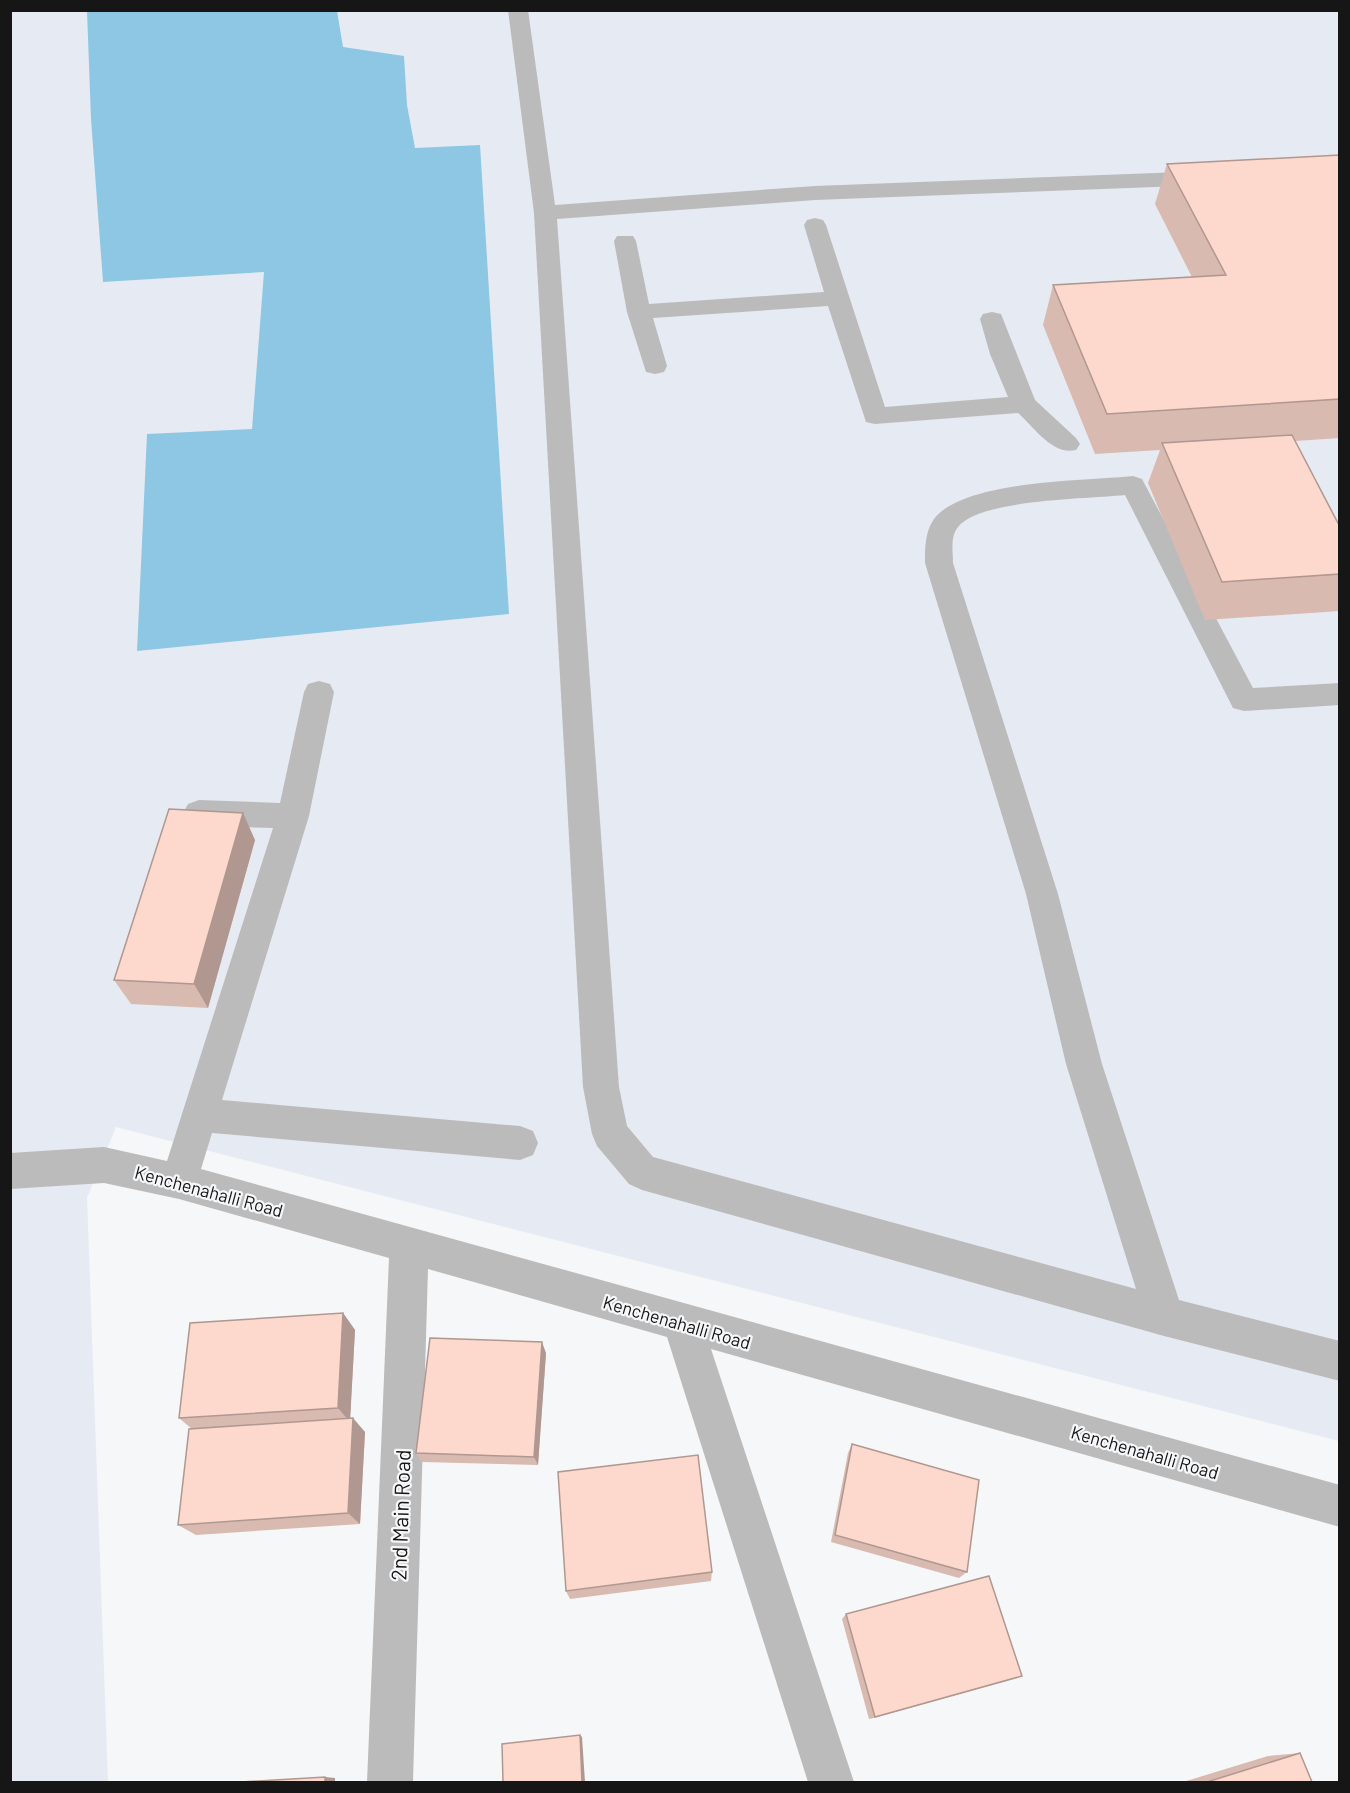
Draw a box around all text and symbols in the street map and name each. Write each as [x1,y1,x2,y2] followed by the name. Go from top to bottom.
[133,1161,285,1221] street label: Kenchenahalli Road
[601,1290,753,1354] street label: Kenchenahalli Road
[1069,1420,1221,1484] street label: Kenchenahalli Road
[385,1449,415,1581] street label: 2nd Main Road

